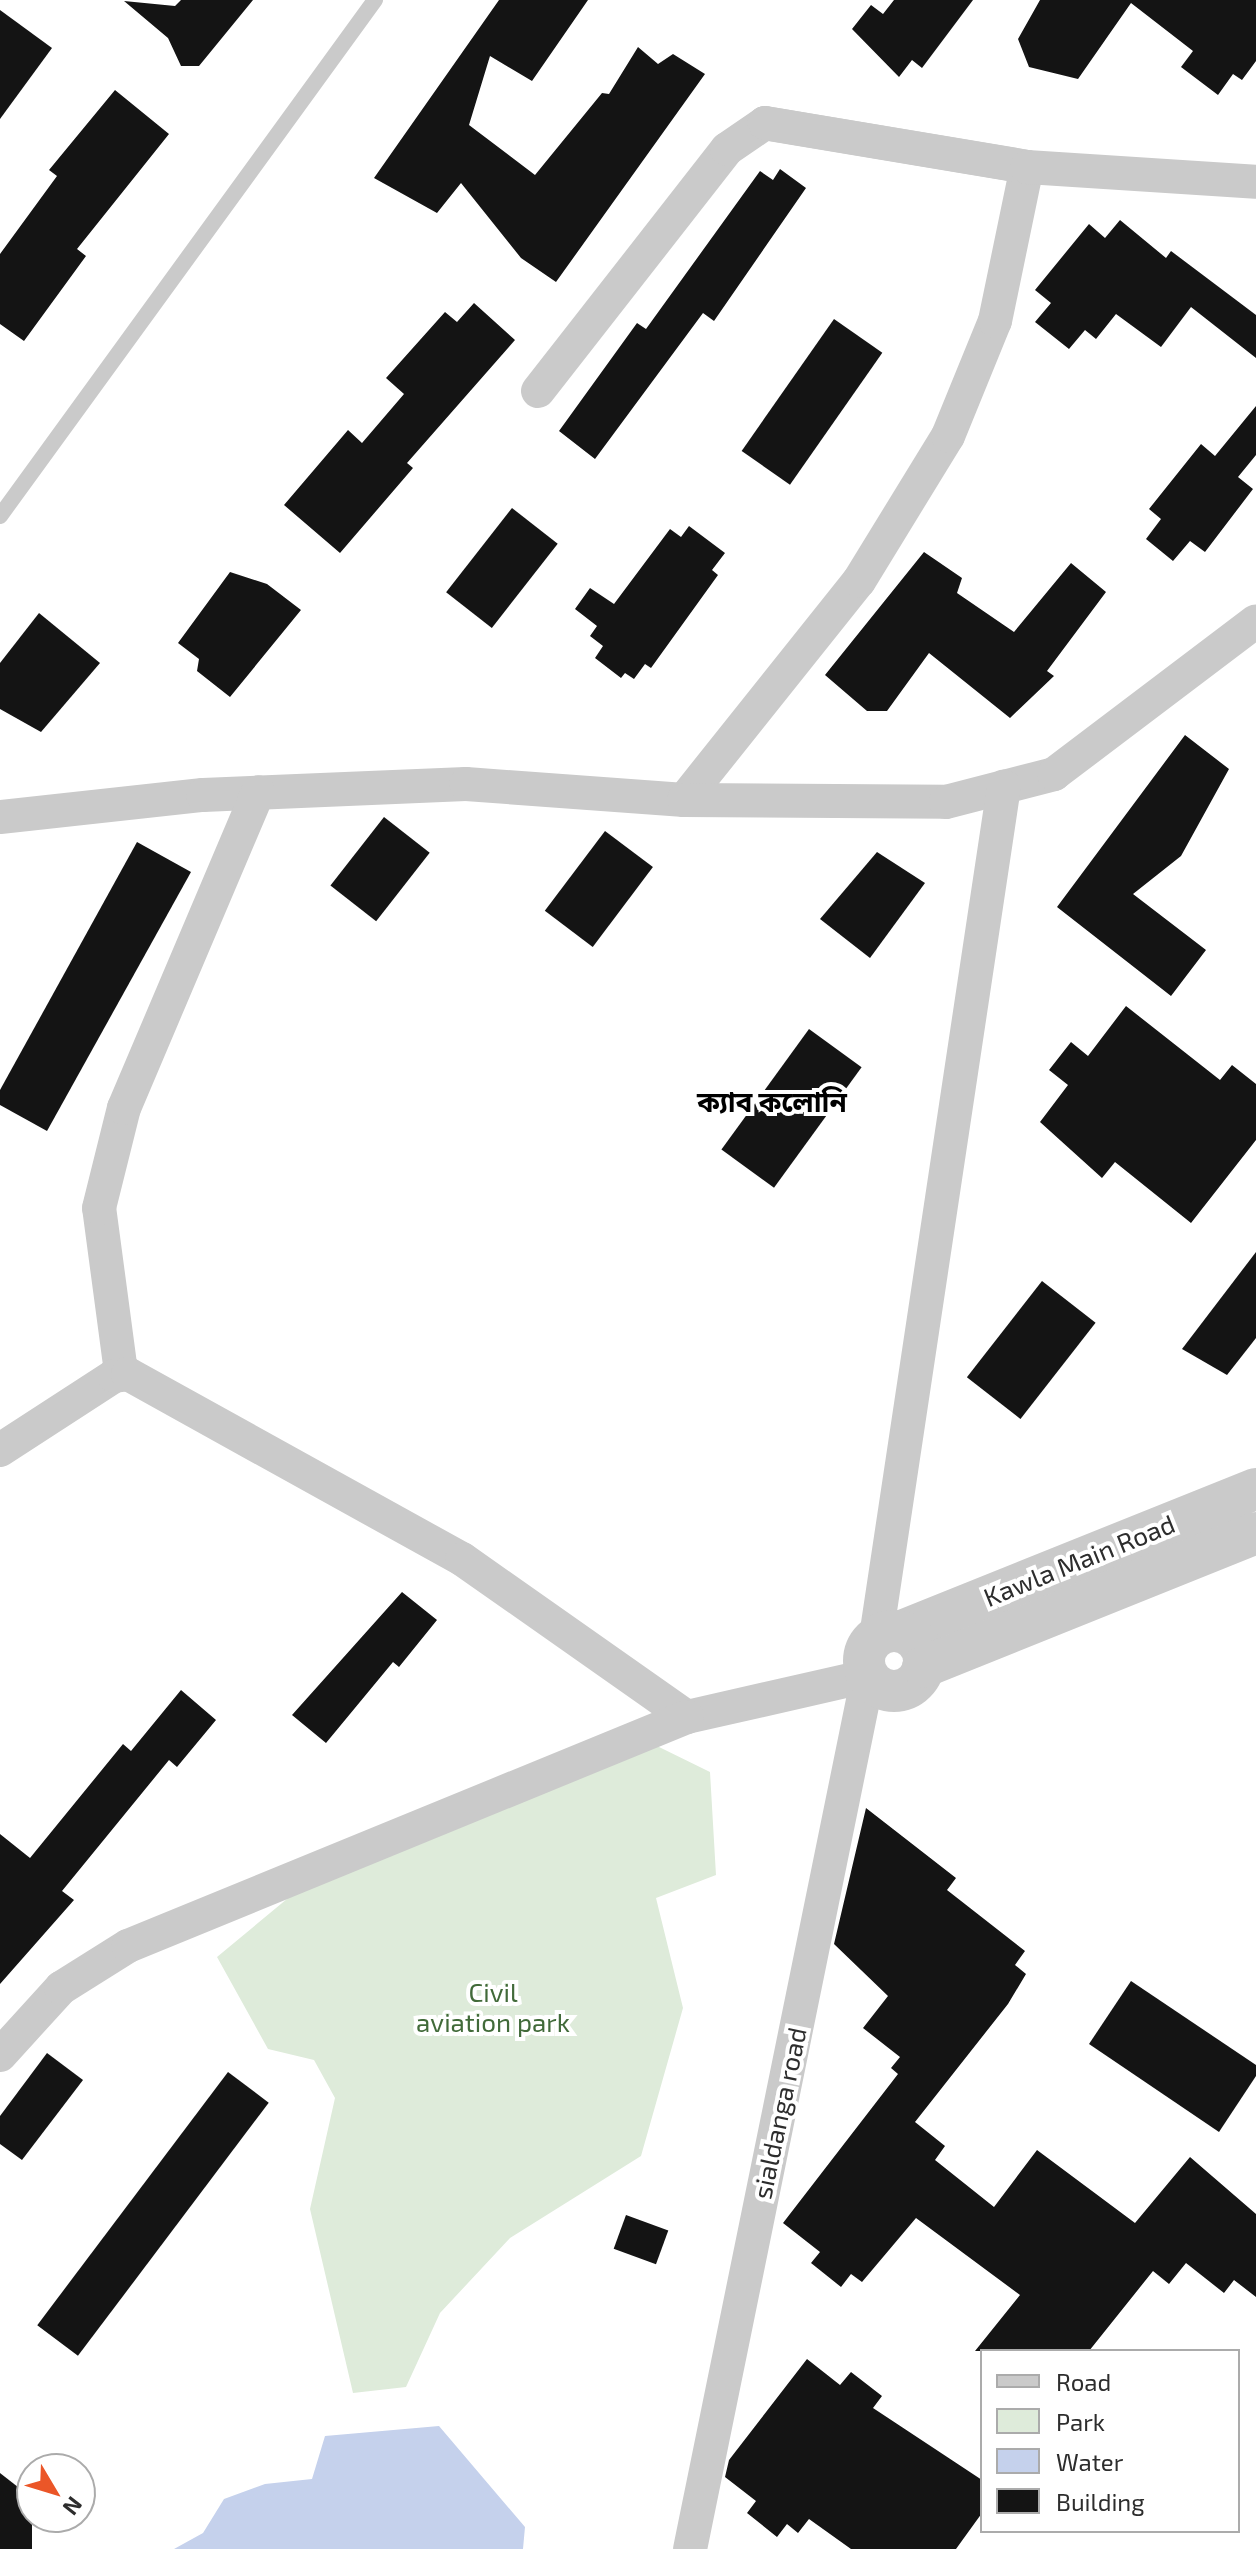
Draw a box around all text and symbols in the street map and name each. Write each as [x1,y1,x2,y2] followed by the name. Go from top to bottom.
[697,1084,847,1118] district label: ক্যাব কলোনি
[979,1507,1179,1613] street label: Kawla Main Road
[416,1976,570,2038] park label: Civil aviation park
[746,2024,812,2202] street label: sialdanga road
[980,2349,1240,2533] legend
[1056,2367,1111,2396] text: Road
[1056,2407,1105,2436] text: Park
[1056,2447,1123,2476] text: Water
[16,2453,96,2533] north arrow
[1056,2487,1145,2516] text: Building
[58,2492,88,2521] text: N

